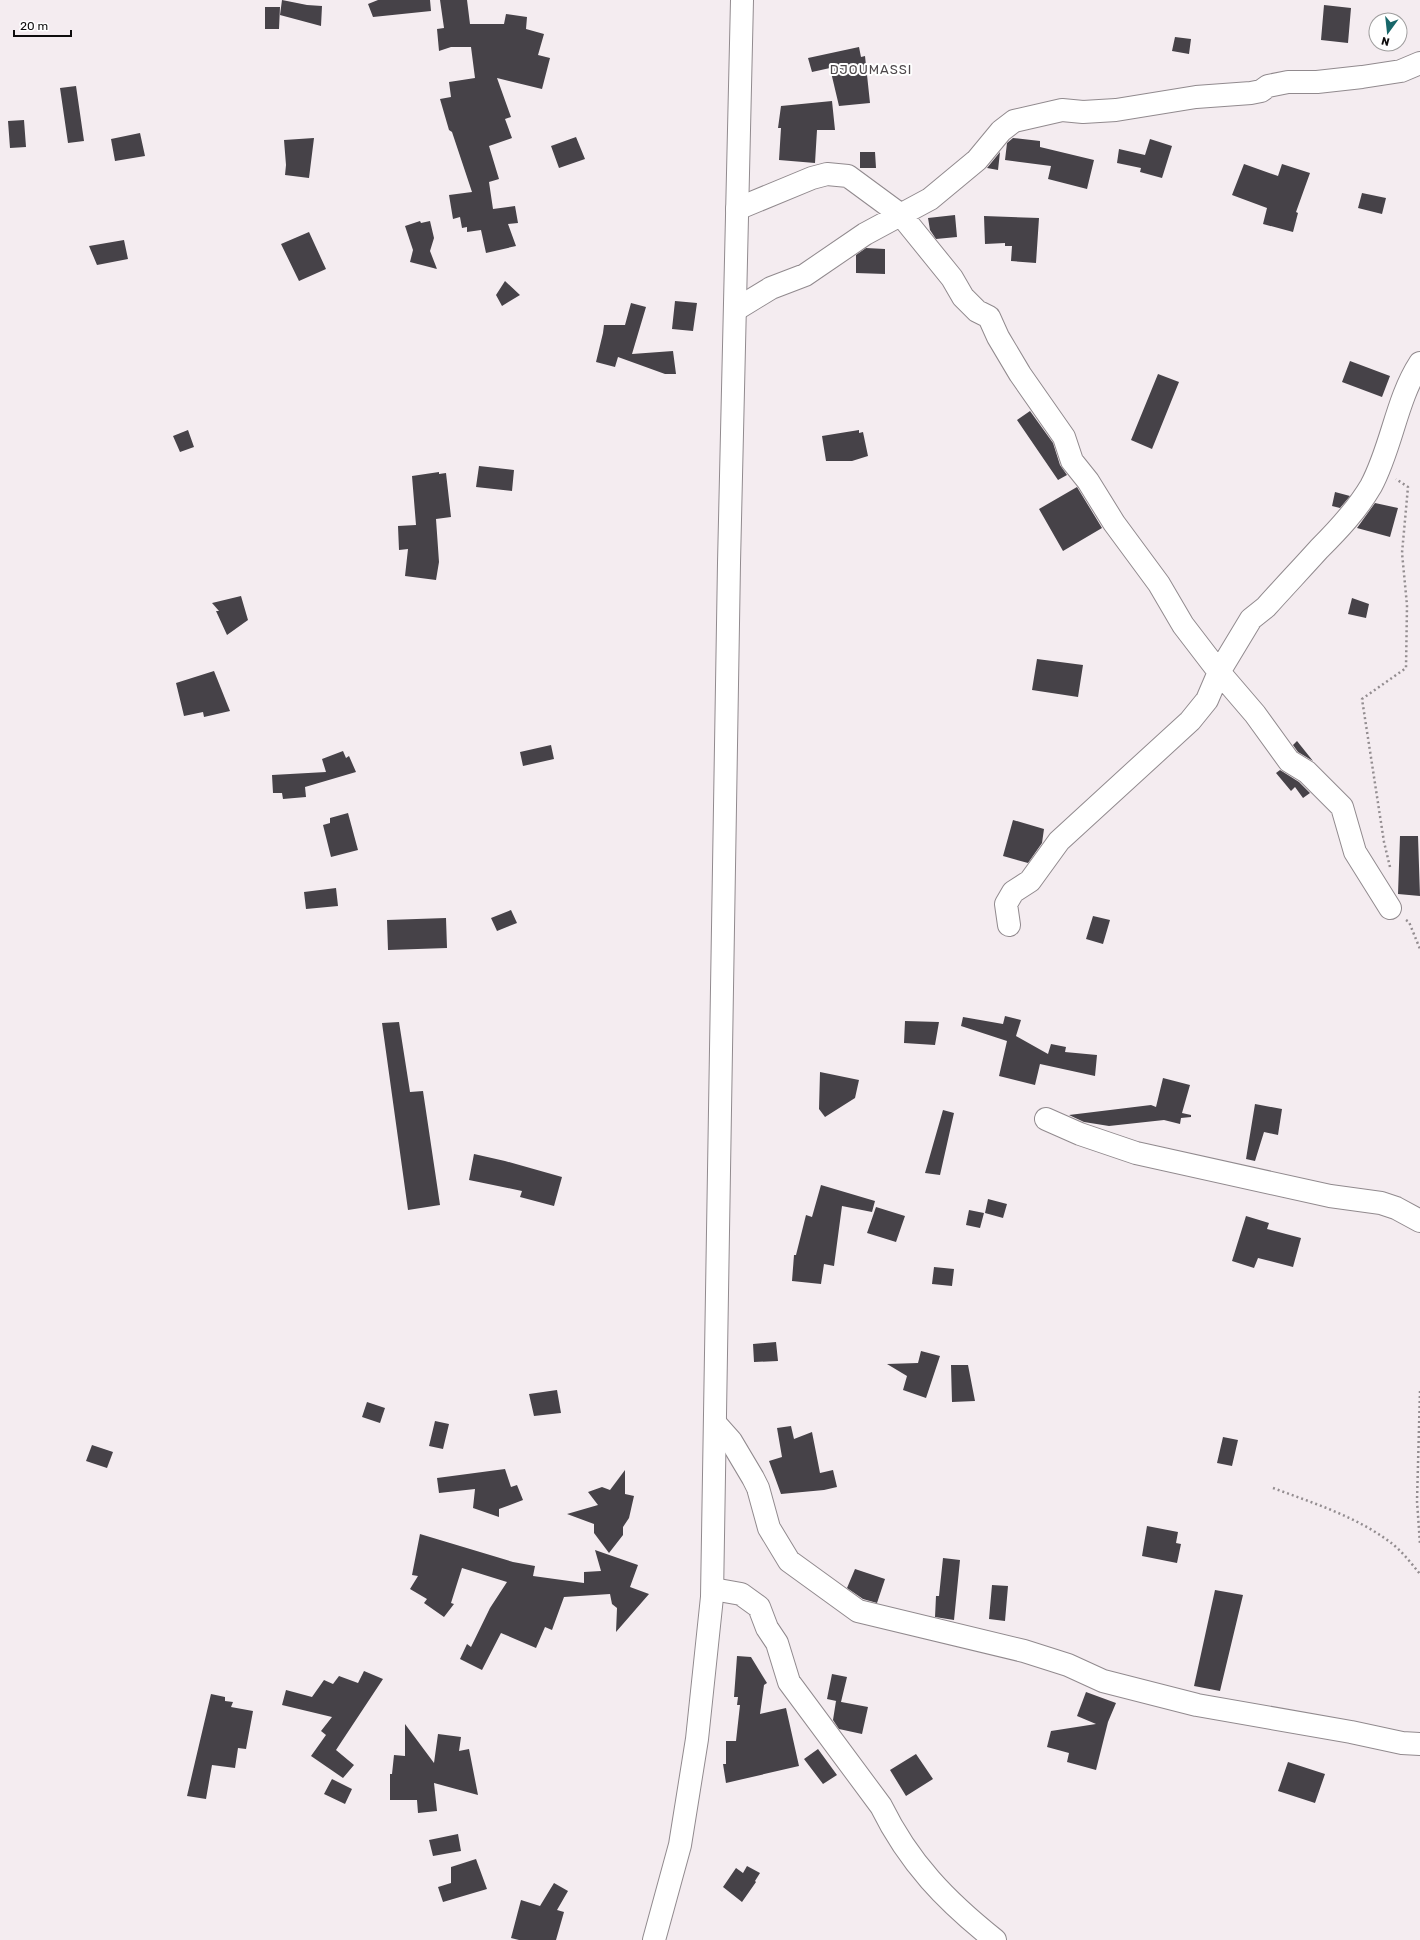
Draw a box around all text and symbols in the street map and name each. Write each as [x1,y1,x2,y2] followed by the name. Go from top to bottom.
[14,12,71,38] scale bar
[1368,12,1408,52] north arrow
[20,19,48,33] text: 20 m
[1380,34,1391,48] text: N
[830,62,912,77] district label: DJOUMASSI

